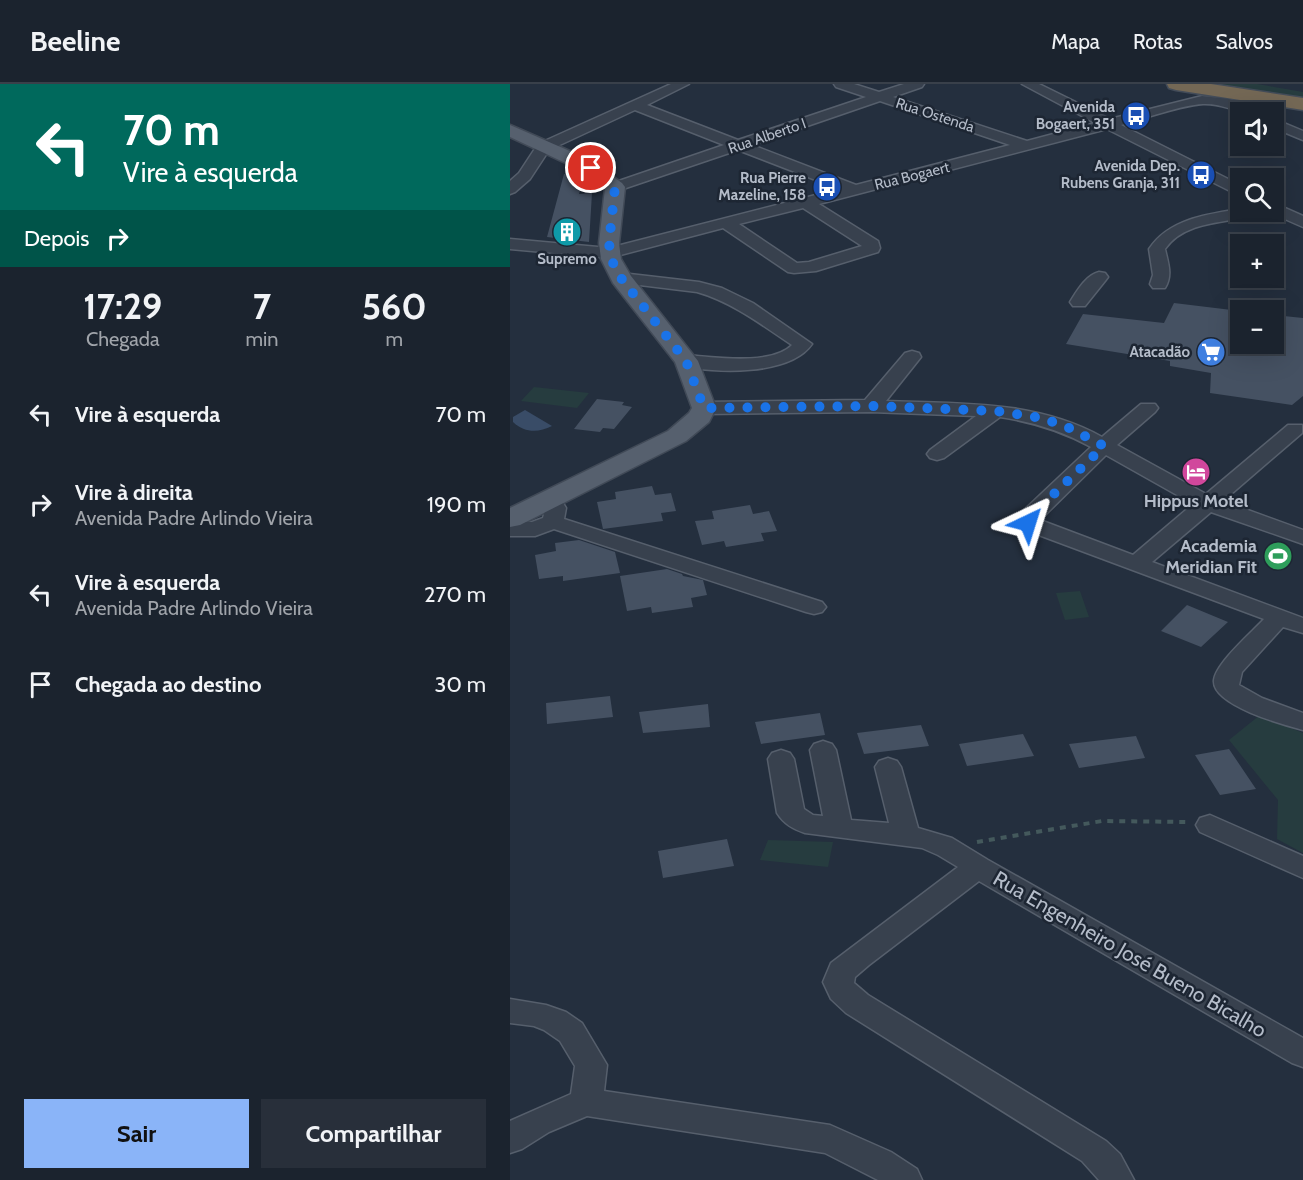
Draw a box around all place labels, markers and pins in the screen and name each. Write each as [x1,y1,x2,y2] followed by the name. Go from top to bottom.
[1036,98,1116,133] place label: Avenida Bogaert, 351
[1120,100,1152,132] bus stop icon: Avenida Bogaert, 351
[565,142,616,193] pin
[1061,157,1180,192] place label: Avenida Dep. Rubens Granja, 311
[1185,159,1217,191] bus stop icon: Avenida Dep. Rubens Granja, 311
[718,169,806,204] place label: Rua Pierre Mazeline, 158
[811,171,843,203] bus stop icon: Rua Pierre Mazeline, 158
[551,216,583,248] building icon: Supremo
[537,250,597,268] place label: Supremo
[1195,336,1227,368] supermarket icon: Atacadão
[1129,343,1190,361] place label: Atacadão
[1180,456,1212,488] hotel icon: Hippus Motel
[1144,490,1249,512] place label: Hippus Motel
[1165,535,1257,578] place label: Academia Meridian Fit
[1262,540,1294,572] sports icon: Academia Meridian Fit

